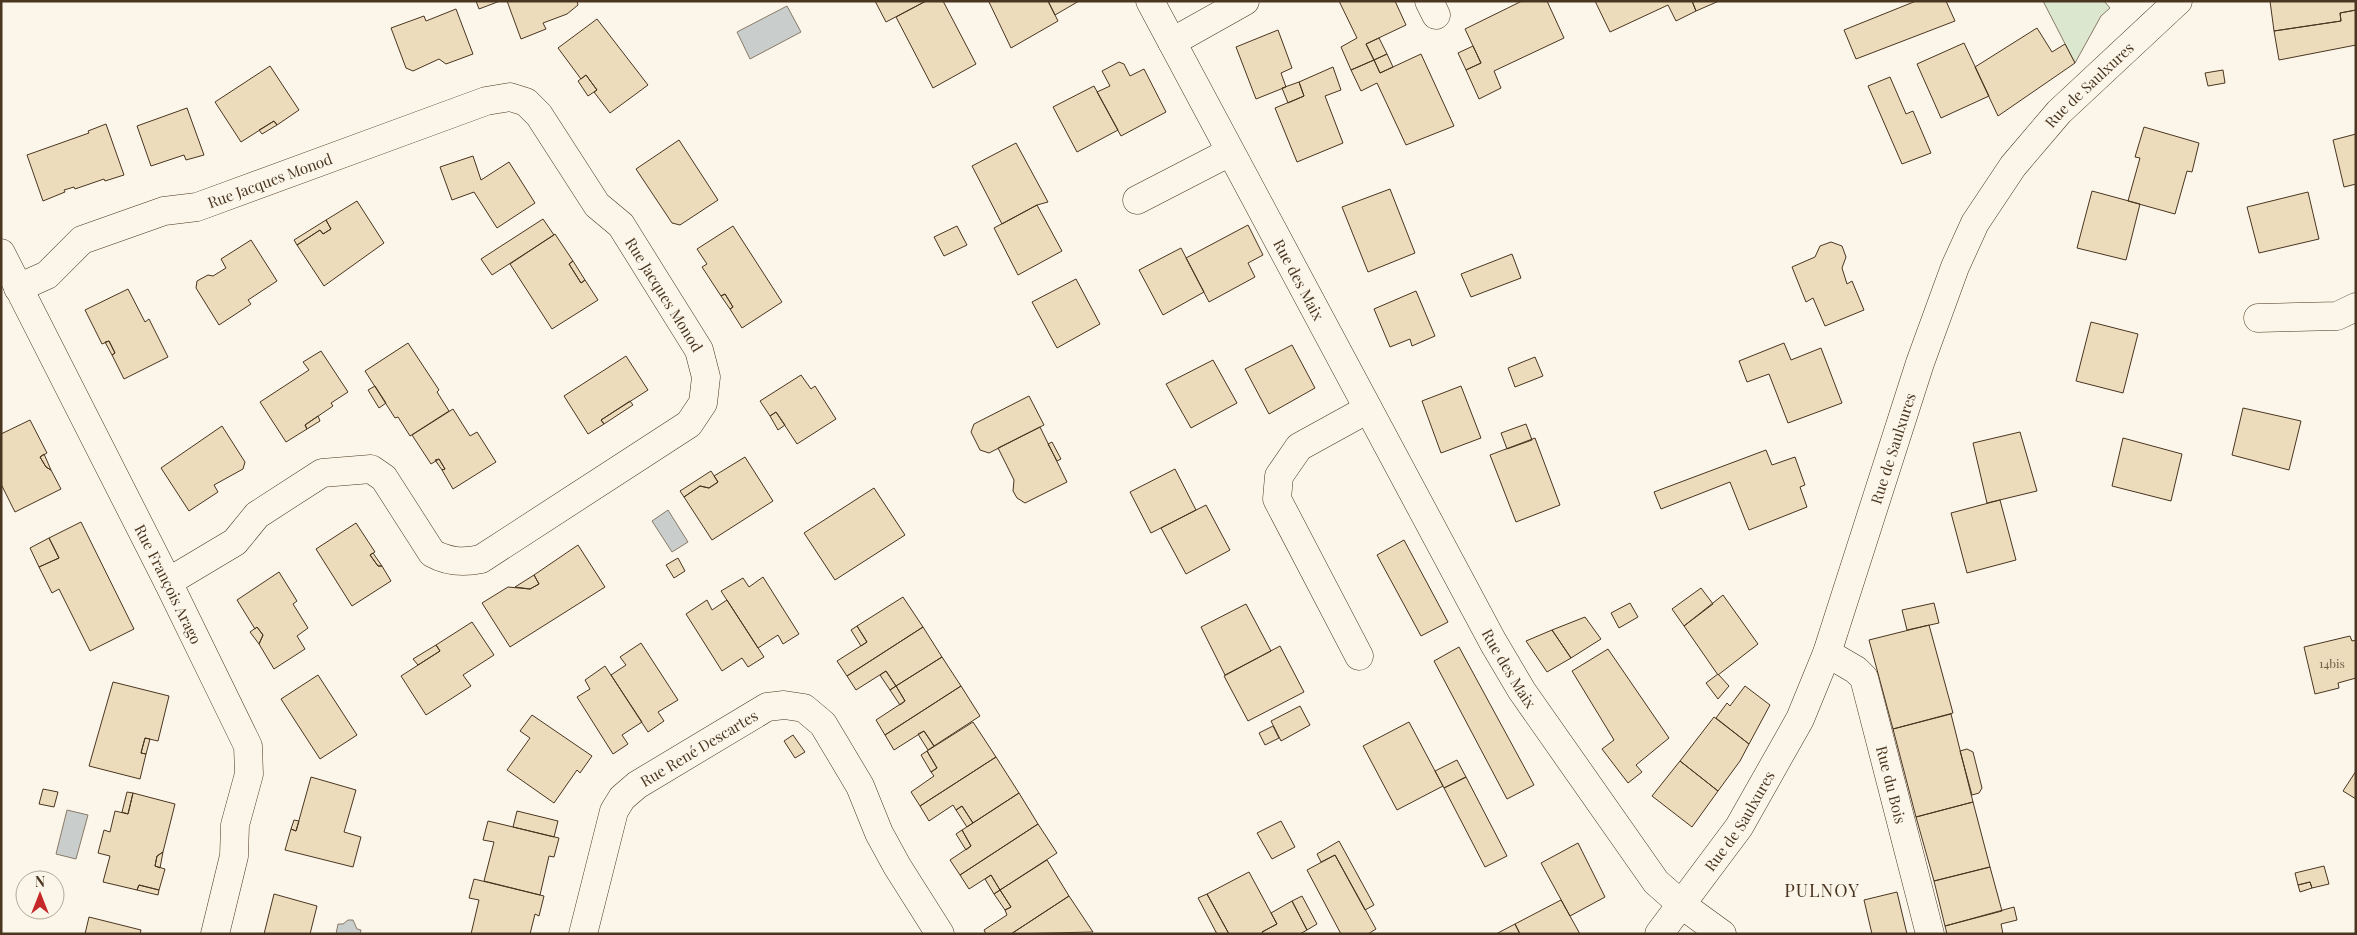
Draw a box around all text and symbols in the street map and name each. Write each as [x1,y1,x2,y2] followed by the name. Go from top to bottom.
[2040,38,2138,132] street label: Rue de Saulxures
[205,148,335,212] street label: Rue Jacques Monod
[621,233,708,356] street label: Rue Jacques Monod
[1269,236,1329,324] street label: Rue des Maix
[1865,390,1920,506] street label: Rue de Saulxures
[130,521,207,647] street label: Rue François Arago
[1478,625,1541,712] street label: Rue des Maix
[2319,655,2345,671] house number: 14bis
[636,705,761,791] street label: Rue René Descartes
[1872,743,1911,826] street label: Rue du Bois
[1700,767,1779,875] street label: Rue de Saulxures
[15,870,65,920] north arrow
[35,872,45,891] text: N
[1784,878,1860,902] district label: PULNOY

